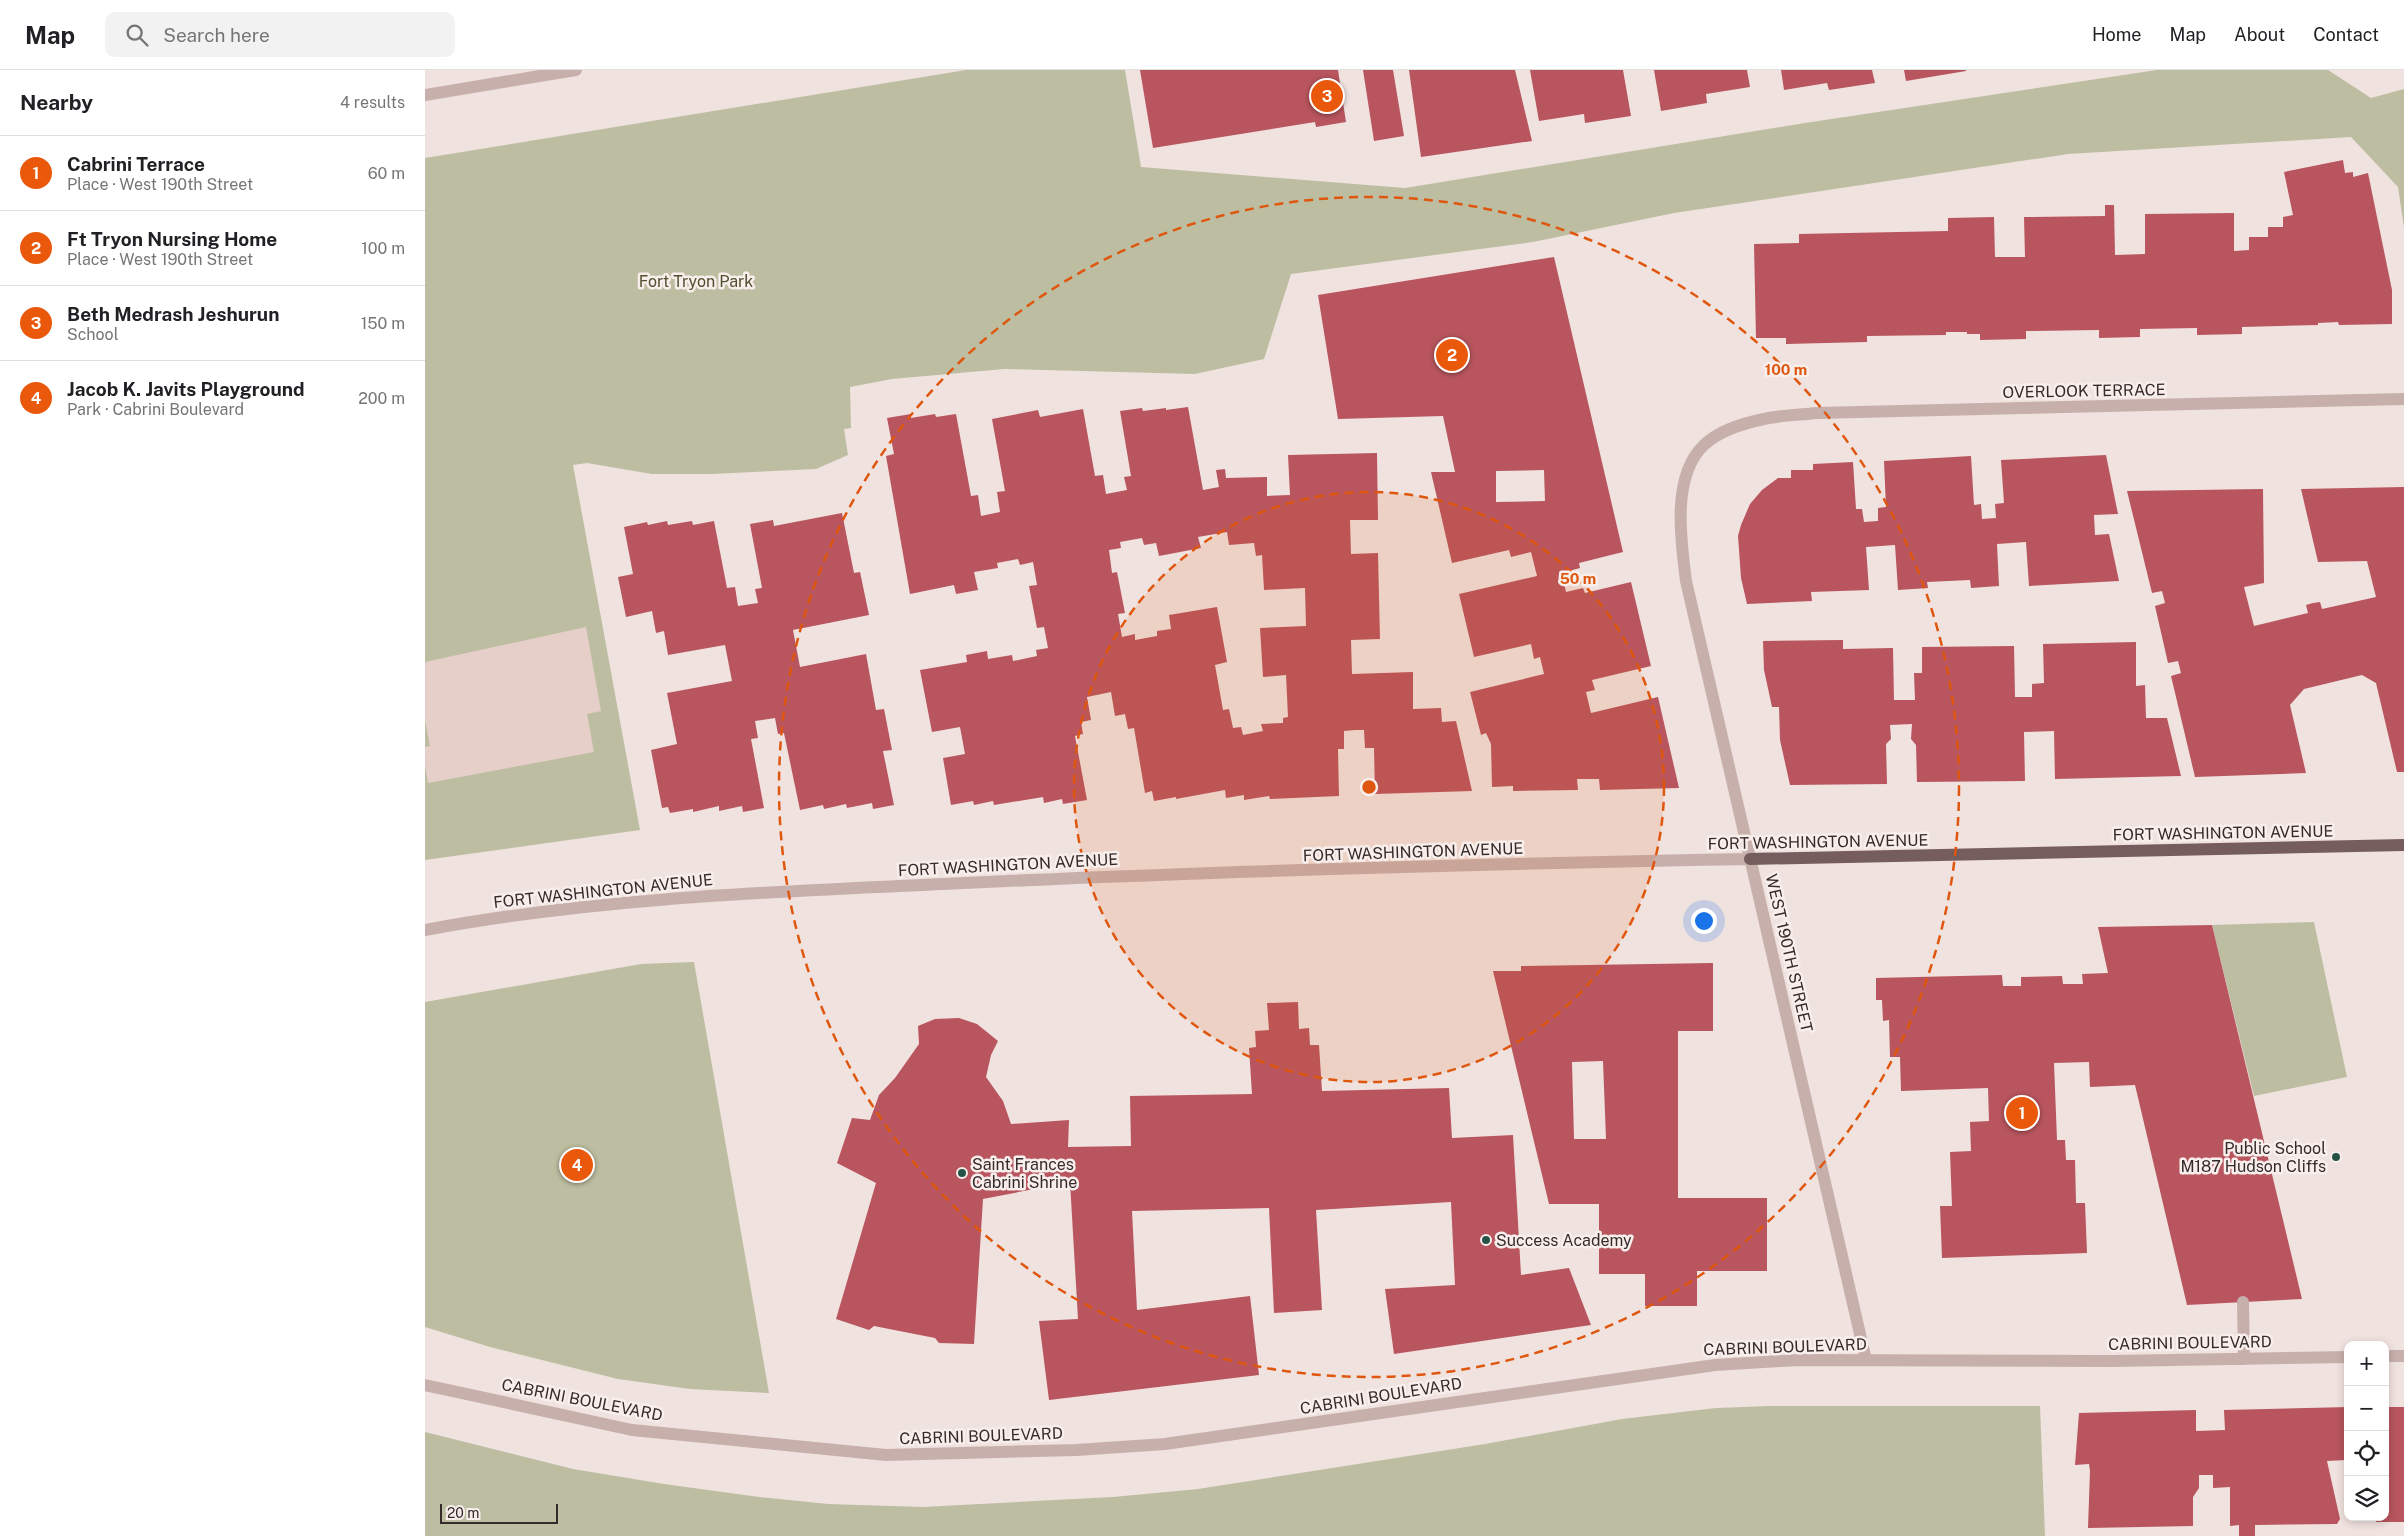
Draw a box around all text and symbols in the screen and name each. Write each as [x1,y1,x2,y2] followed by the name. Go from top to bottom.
[105,12,455,57] search box
[25,21,75,49] text: Map
[123,21,151,49] icon: search
[163,24,270,46] text: Search here
[2092,24,2142,45] text: Home
[2170,24,2206,45] text: Map
[2234,24,2285,45] text: About
[2313,24,2379,45] text: Contact
[1311,77,1343,115] pin: 3
[20,90,93,115] text: Nearby
[340,93,405,112] text: 4 results
[67,153,205,175] text: Cabrini Terrace
[33,164,39,183] text: 1
[368,164,405,183] text: 60 m
[67,175,253,194] text: Place · West 190th Street
[67,228,277,250] text: Ft Tryon Nursing Home
[31,239,41,258] text: 2
[361,239,405,258] text: 100 m
[67,250,253,269] text: Place · West 190th Street
[639,272,753,291] park label: Fort Tryon Park
[67,303,279,325] text: Beth Medrash Jeshurun
[31,314,41,333] text: 3
[361,314,405,333] text: 150 m
[67,325,118,344] text: School
[1436,336,1468,374] pin: 2
[1765,361,1807,378] text: 100 m
[67,378,305,400] text: Jacob K. Javits Playground
[2002,380,2166,402] street label: OVERLOOK TERRACE
[31,389,41,408] text: 4
[358,389,405,408] text: 200 m
[67,400,244,419] text: Park · Cabrini Boulevard
[1560,570,1596,587] text: 50 m
[1360,778,1378,796] centre of rings
[2113,822,2333,844] street label: FORT WASHINGTON AVENUE
[1708,831,1928,853] street label: FORT WASHINGTON AVENUE
[1302,839,1524,865] street label: FORT WASHINGTON AVENUE
[897,850,1119,880] street label: FORT WASHINGTON AVENUE
[492,870,714,912] street label: FORT WASHINGTON AVENUE
[1762,872,1817,1034] street label: WEST 190TH STREET
[1691,908,1717,934] your location
[2006,1094,2038,1132] pin: 1
[2180,1139,2326,1176] place label: Public School M187 Hudson Cliffs
[561,1146,593,1184] pin: 4
[2330,1151,2342,1163] marker: Public School M187 Hudson Cliffs
[972,1155,1077,1192] place label: Saint Frances Cabrini Shrine
[956,1167,968,1179] marker: Saint Frances Cabrini Shrine
[1496,1231,1632,1250] place label: Success Academy
[1480,1234,1492,1246] marker: Success Academy
[2108,1332,2272,1354] street label: CABRINI BOULEVARD
[1703,1335,1867,1359] street label: CABRINI BOULEVARD
[2344,1341,2389,1521] map controls
[2344,1341,2389,1386] button: +
[1299,1374,1463,1418] street label: CABRINI BOULEVARD
[500,1375,664,1425] street label: CABRINI BOULEVARD
[2344,1386,2389,1431] button: −
[899,1424,1063,1448] street label: CABRINI BOULEVARD
[2344,1431,2389,1476] button: locate
[2344,1476,2389,1521] button: layers
[440,1501,557,1524] scale bar
[447,1505,479,1521] text: 20 m

